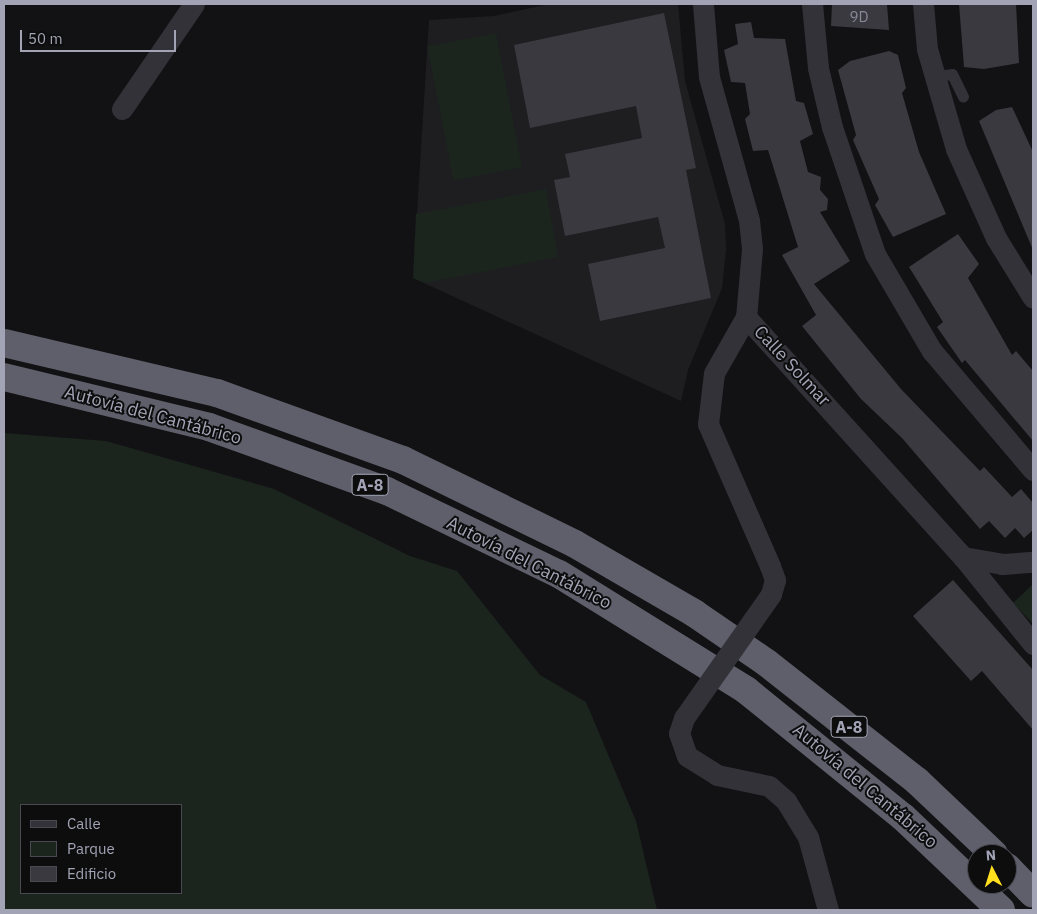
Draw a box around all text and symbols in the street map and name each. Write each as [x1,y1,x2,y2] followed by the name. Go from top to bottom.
[849,8,869,26] house number: 9D
[22,20,179,52] scale bar
[28,29,63,48] text: 50 m
[749,321,835,411] street label: Calle Solmar
[62,381,244,449] street label: Autovía del Cantábrico
[351,472,389,498] road number: A-8
[443,512,615,614] street label: Autovía del Cantábrico
[830,714,868,740] road number: A-8
[788,719,942,853] street label: Autovía del Cantábrico
[20,804,182,894] legend
[67,814,101,833] text: Calle
[67,839,115,858] text: Parque
[967,844,1017,894] north arrow
[985,846,997,864] text: N
[67,864,116,883] text: Edificio

